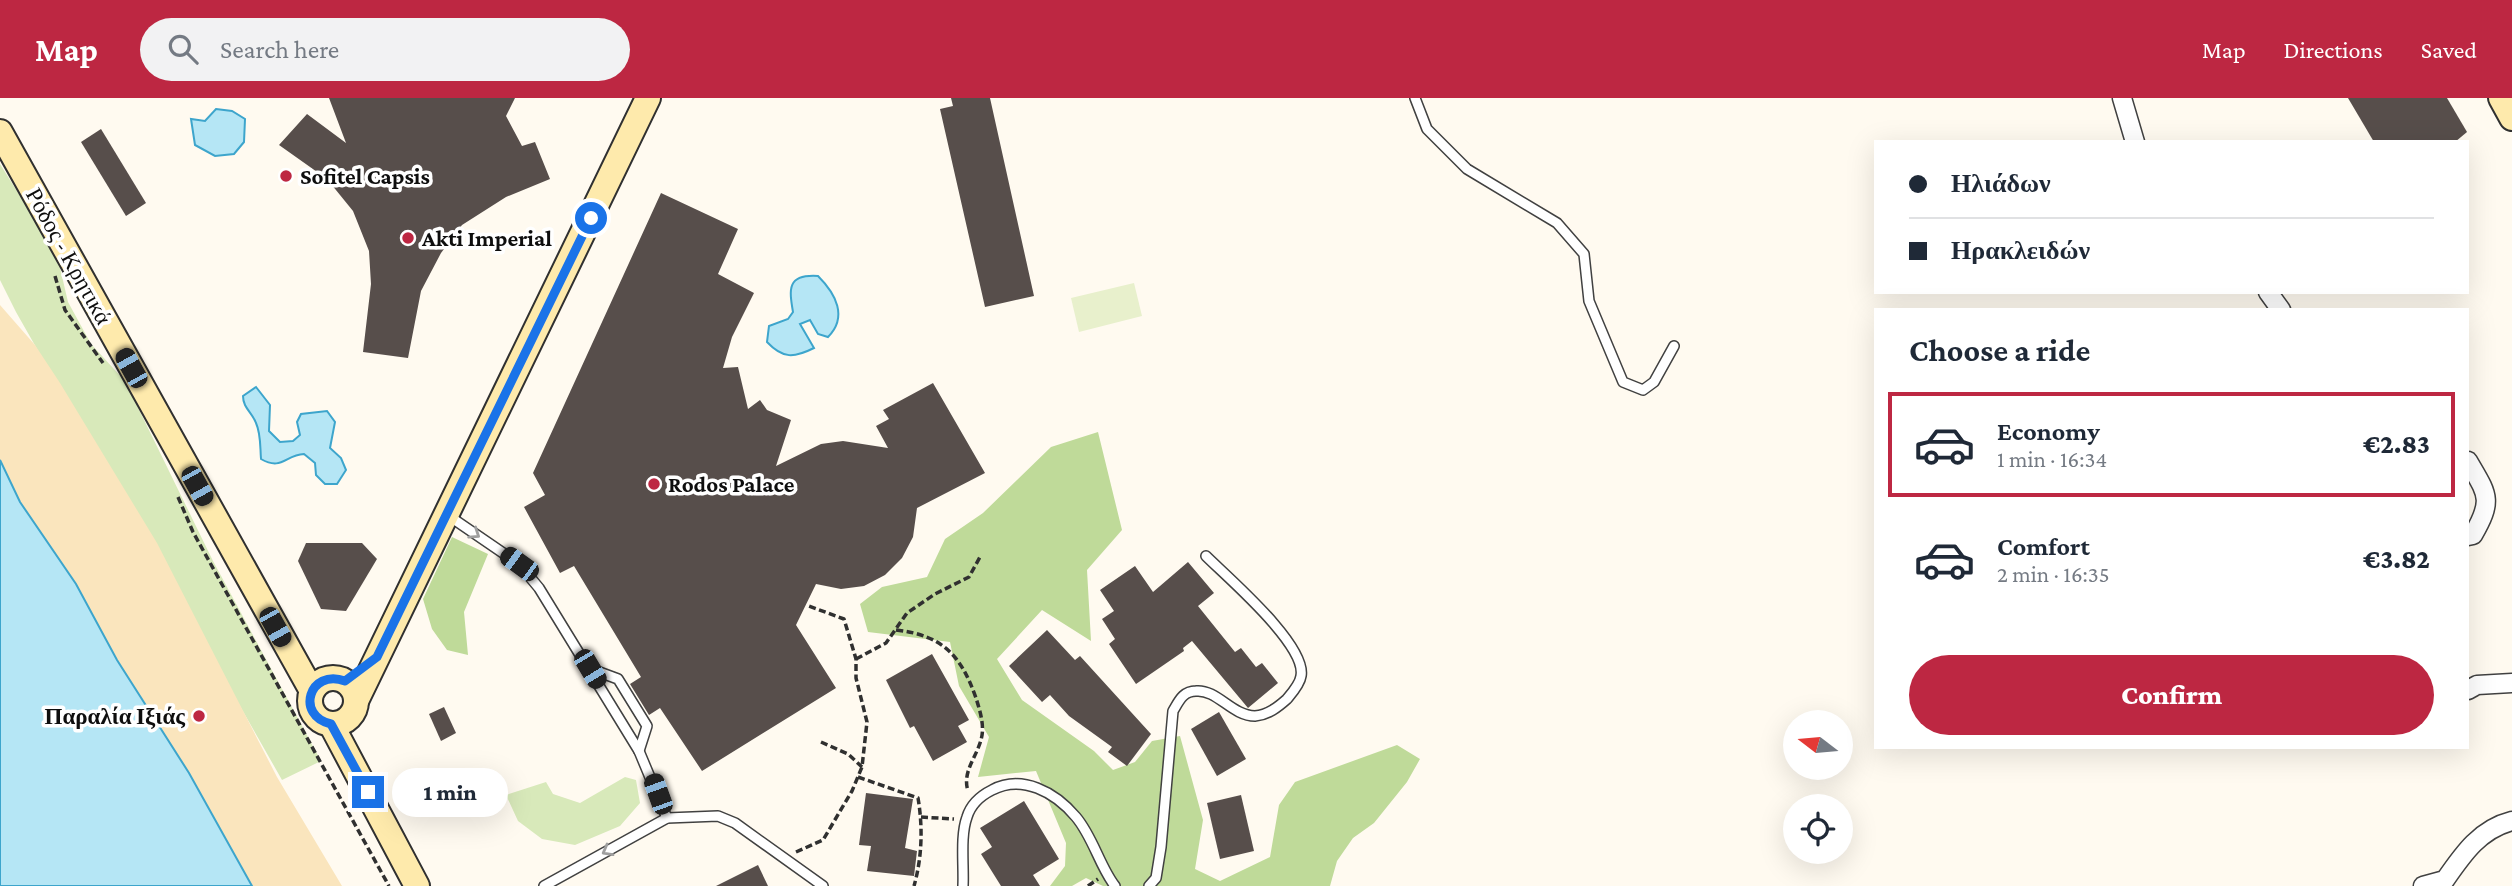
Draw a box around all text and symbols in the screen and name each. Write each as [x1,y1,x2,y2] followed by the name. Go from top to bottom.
[140,18,630,81] search box
[164,30,202,68] icon: search
[35,31,98,68] text: Map
[220,35,339,64] text: Search here
[2202,36,2246,63] text: Map
[2284,36,2383,63] text: Directions
[2421,36,2477,63] text: Saved
[300,163,430,189] place label: Sofitel Capsis
[278,168,294,184] marker: Sofitel Capsis
[1951,169,2051,198] text: Ηλιάδων
[21,183,117,329] street label: Ρόδος - Κρητικά
[575,202,607,234] route start
[421,225,552,251] place label: Akti Imperial
[400,230,416,246] marker: Akti Imperial
[1951,236,2090,265] text: Ηρακλειδών
[1909,332,2090,368] text: Choose a ride
[112,345,151,391] car
[1913,413,1976,476] icon: car
[1997,417,2100,446] text: Economy
[2363,430,2430,459] text: €2.83
[1997,446,2107,472] text: 1 min · 16:34
[178,463,217,509] car
[668,471,795,497] place label: Rodos Palace
[646,476,662,492] marker: Rodos Palace
[467,526,480,538] one-way arrow
[1913,528,1976,591] icon: car
[1997,532,2090,561] text: Comfort
[496,543,543,585] car
[2363,545,2430,574] text: €3.82
[1997,561,2110,587] text: 2 min · 16:35
[256,604,295,650] car
[571,646,610,692] car
[1909,655,2434,735] button: Confirm
[45,703,185,729] place label: Παραλία Ιξιάς
[191,708,207,724] marker: Παραλία Ιξιάς
[1783,710,1853,780] north arrow
[1783,710,1853,864] map controls
[392,768,508,816] callout: 1 min
[641,771,676,817] car
[352,776,384,808] route end
[423,779,477,805] text: 1 min
[1783,794,1853,864] button: locate
[602,843,615,857] one-way arrow

